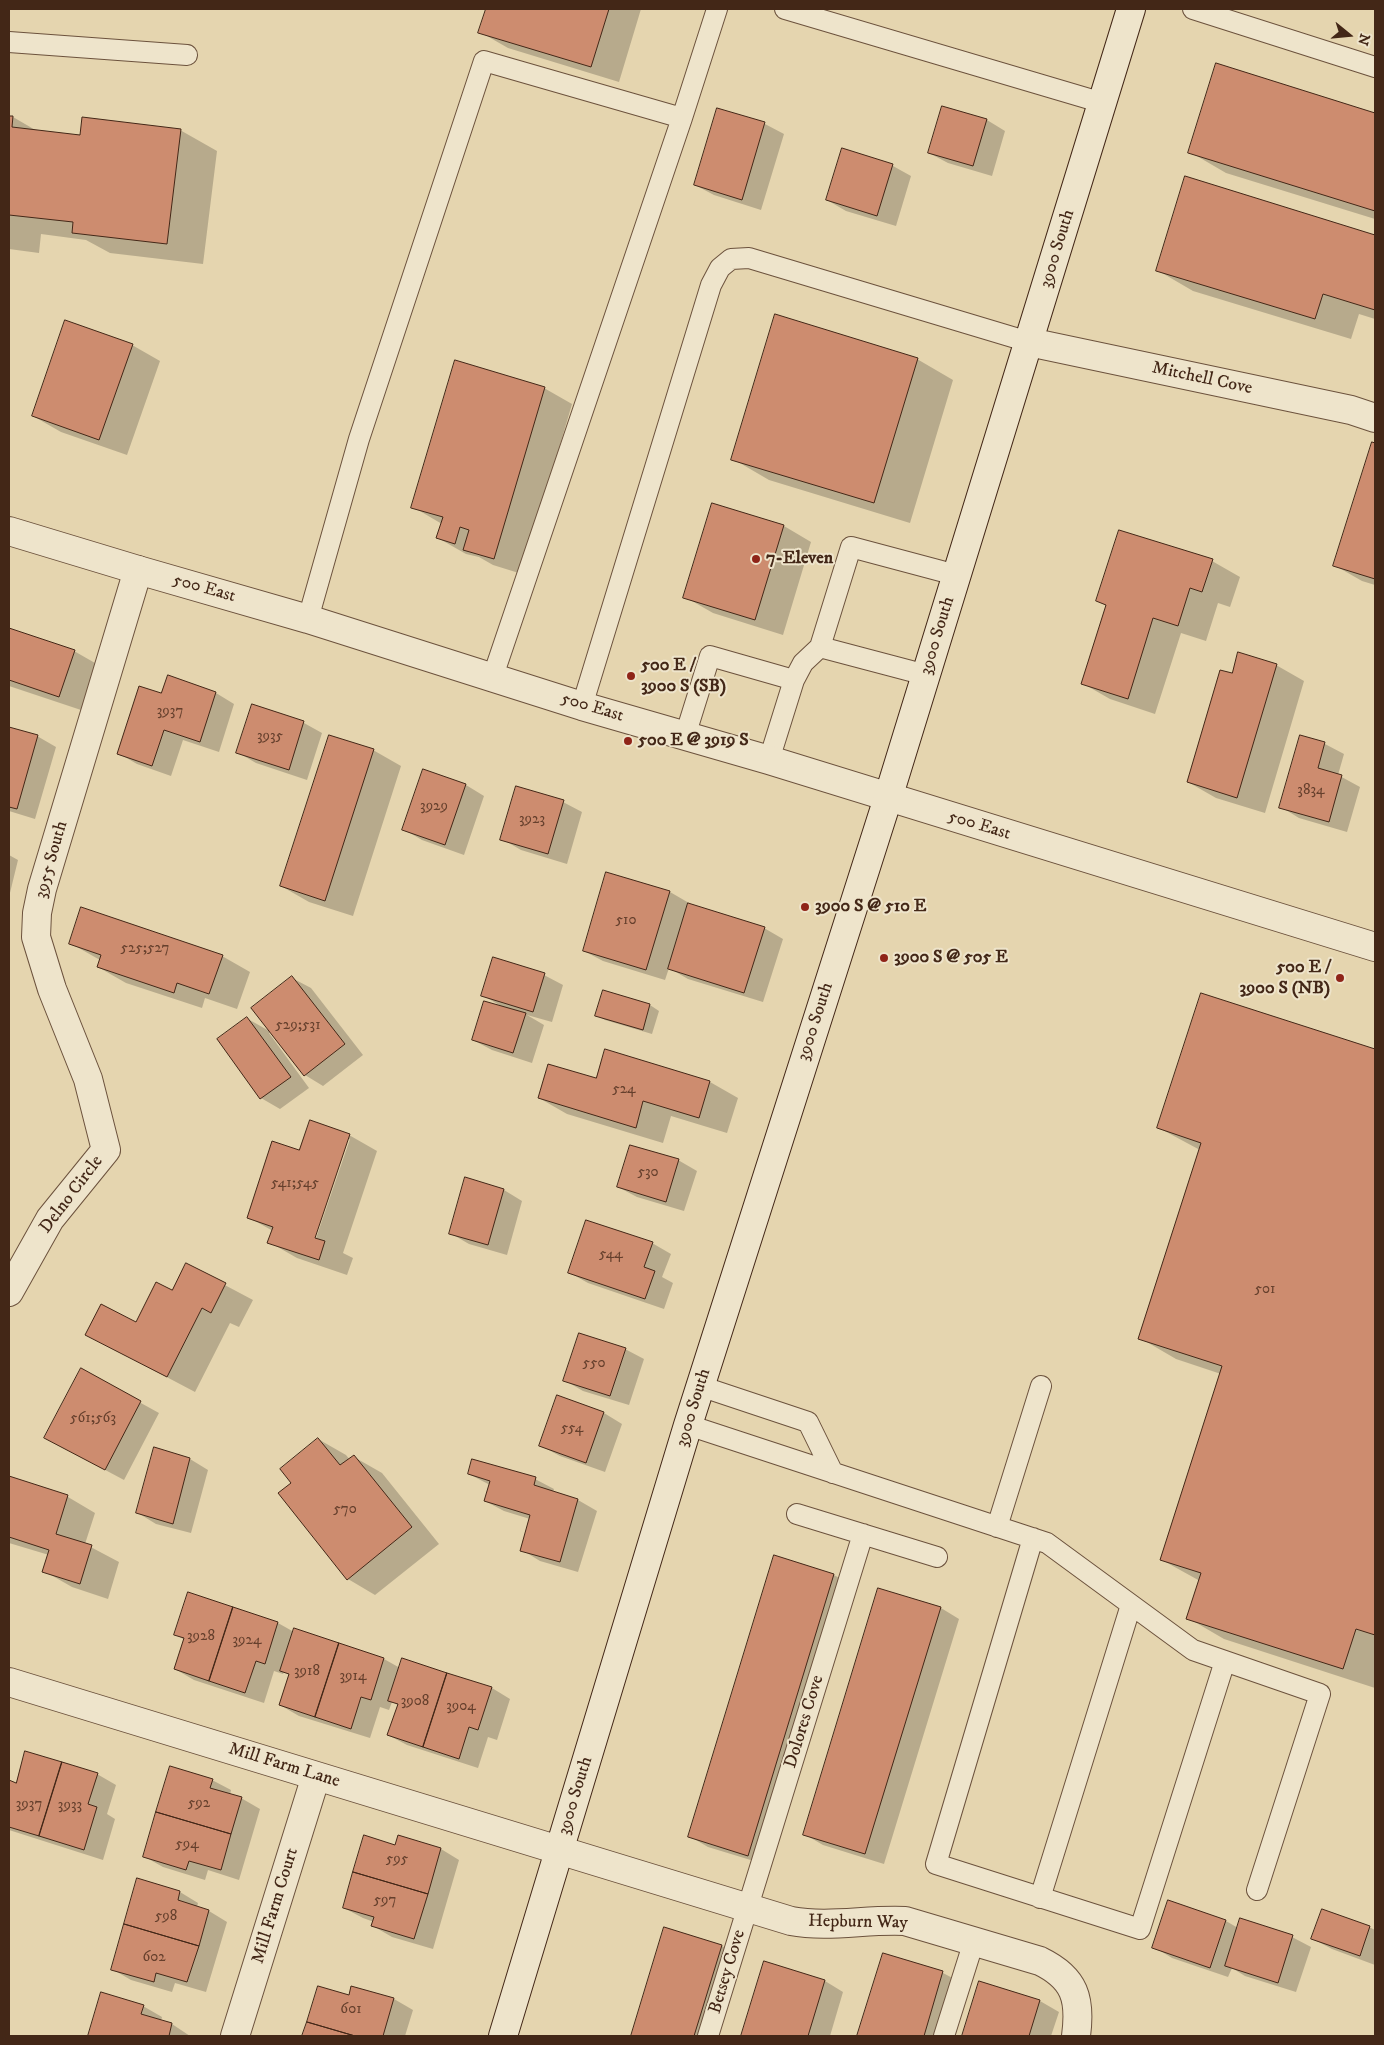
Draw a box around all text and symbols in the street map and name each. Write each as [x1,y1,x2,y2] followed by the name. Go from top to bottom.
[1324,10,1374,60] north arrow
[1353,31,1374,48] text: N
[1036,207,1080,291] street label: 3900 South
[1150,358,1254,400] street label: Mitchell Cove
[766,548,833,570] place label: 7-Eleven
[750,553,762,565] marker: 7-Eleven
[170,570,238,608] street label: 500 East
[916,594,960,678] street label: 3900 South
[641,655,726,698] place label: 500 E / 3900 S (SB)
[625,670,637,682] marker: 500 E / 3900 S (SB)
[558,688,626,728] street label: 500 East
[157,703,183,721] house number: 3937
[257,728,283,746] house number: 3935
[638,730,749,752] place label: 500 E @ 3919 S
[622,735,634,747] marker: 500 E @ 3919 S
[1297,782,1325,800] house number: 3834
[420,798,448,816] house number: 3929
[945,806,1013,846] street label: 500 East
[519,811,545,829] house number: 3923
[31,819,73,901] street label: 3955 South
[815,896,927,918] place label: 3900 S @ 510 E
[799,901,811,913] marker: 3900 S @ 510 E
[616,912,636,930] house number: 510
[121,940,169,958] house number: 525;527
[894,947,1008,969] place label: 3900 S @ 505 E
[878,952,890,964] marker: 3900 S @ 505 E
[1240,957,1330,1000] place label: 500 E / 3900 S (NB)
[1334,972,1346,984] marker: 500 E / 3900 S (NB)
[793,980,839,1064] street label: 3900 South
[275,1017,321,1035] house number: 529;531
[612,1081,636,1099] house number: 524
[36,1152,108,1238] street label: Delno Circle
[637,1164,659,1182] house number: 530
[271,1175,319,1193] house number: 541;545
[599,1246,623,1264] house number: 544
[1255,1281,1275,1299] house number: 501
[583,1355,605,1373] house number: 550
[672,1366,716,1450] street label: 3900 South
[70,1410,116,1428] house number: 561;563
[561,1420,583,1438] house number: 554
[333,1501,357,1519] house number: 570
[187,1628,215,1646] house number: 3928
[232,1632,262,1650] house number: 3924
[294,1663,320,1681] house number: 3918
[339,1668,367,1686] house number: 3914
[781,1673,829,1771] street label: Dolores Cove
[401,1693,429,1711] house number: 3908
[446,1698,476,1716] house number: 3904
[226,1739,342,1793] street label: Mill Farm Lane
[554,1754,598,1838] street label: 3900 South
[188,1795,210,1813] house number: 592
[16,1796,42,1814] house number: 3937
[58,1797,82,1815] house number: 3933
[175,1836,199,1854] house number: 594
[248,1846,304,1966] street label: Mill Farm Court
[386,1851,408,1869] house number: 595
[374,1892,396,1910] house number: 597
[155,1908,177,1926] house number: 598
[808,1911,908,1935] street label: Hepburn Way
[705,1927,751,2017] street label: Betsey Cove
[142,1949,166,1967] house number: 602
[340,2001,362,2019] house number: 601

